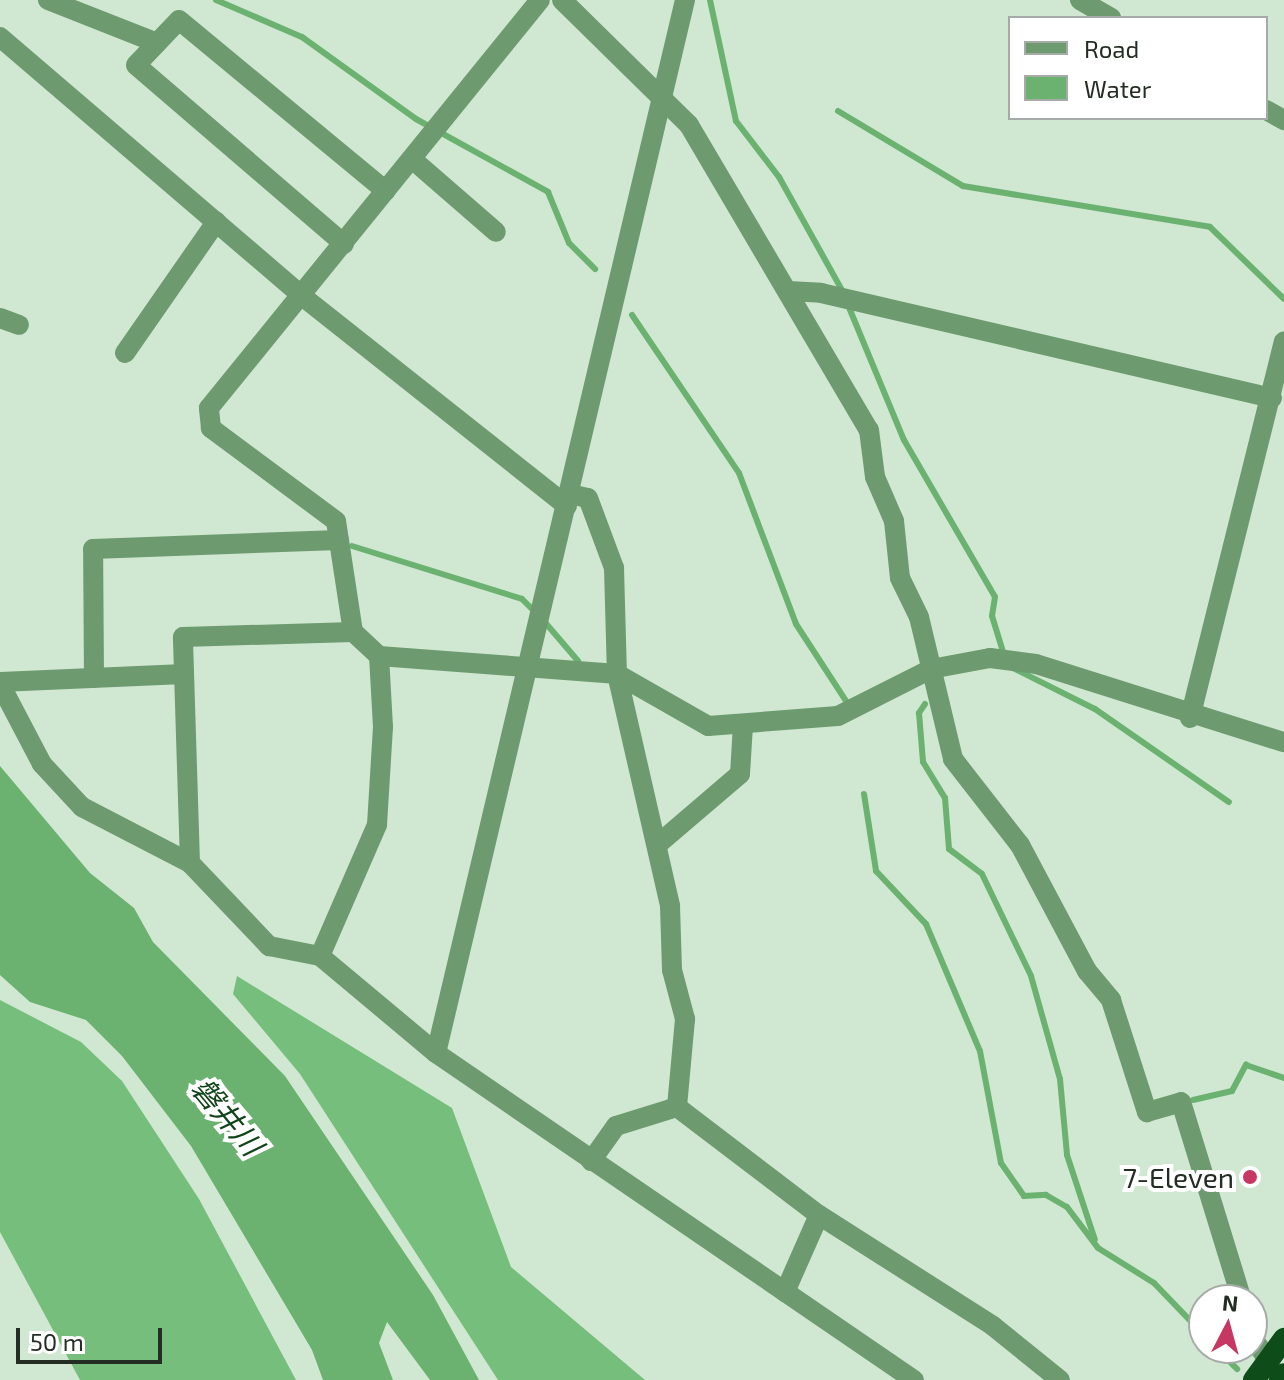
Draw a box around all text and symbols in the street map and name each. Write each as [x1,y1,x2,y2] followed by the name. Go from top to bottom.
[1008,16,1268,120] legend
[1084,34,1139,63] text: Road
[1084,74,1151,103] text: Water
[185,1070,271,1162] water label: 磐井川
[1123,1160,1234,1194] place label: 7-Eleven
[1241,1168,1259,1186] marker: 7-Eleven
[1188,1284,1268,1364] north arrow
[1221,1288,1240,1316] text: N
[20,1312,166,1362] scale bar
[30,1327,84,1356] text: 50 m

